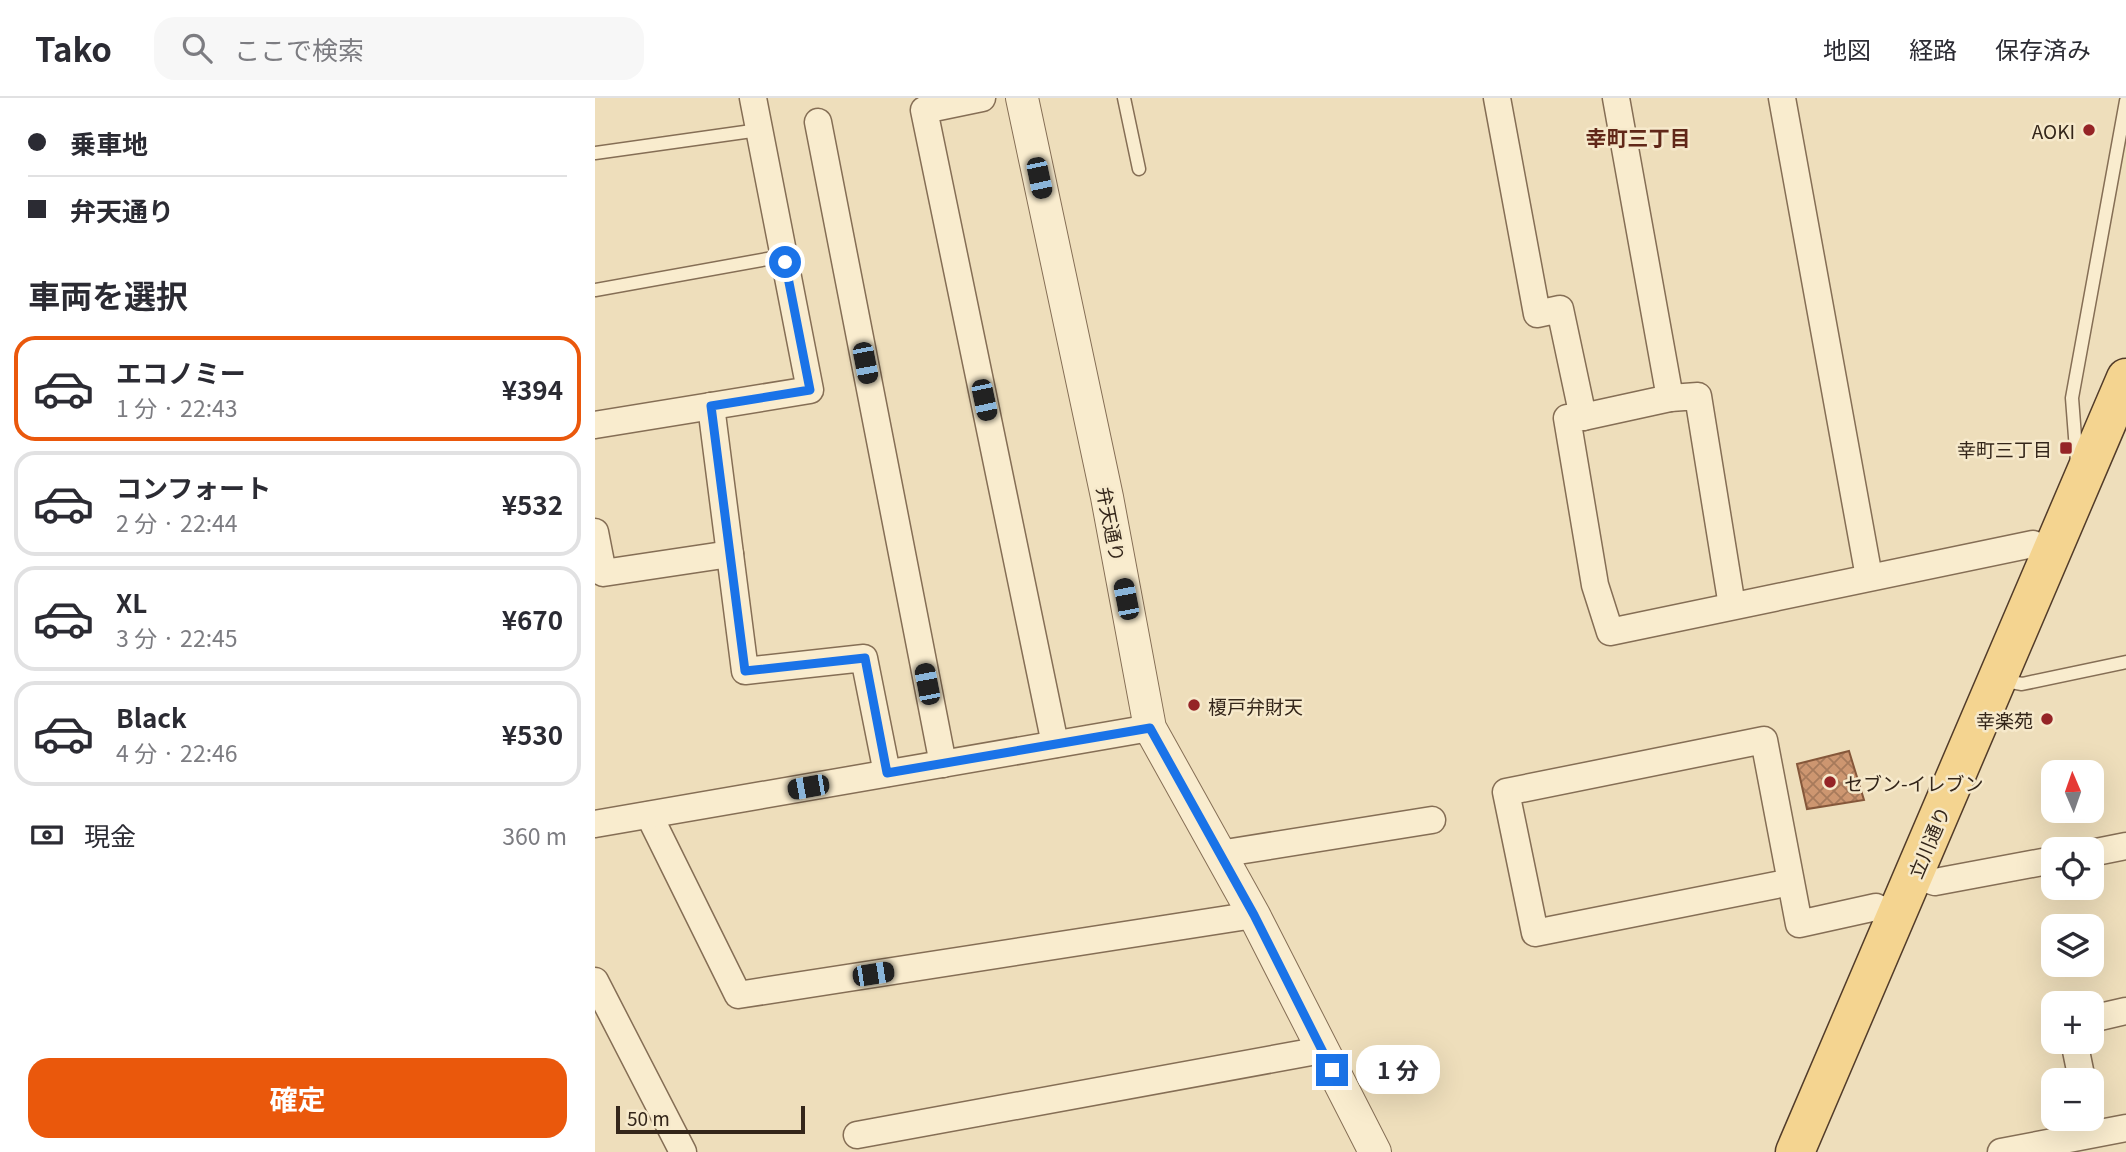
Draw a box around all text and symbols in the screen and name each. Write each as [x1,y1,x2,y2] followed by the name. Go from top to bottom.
[154,17,644,80] search box
[35,24,112,72] text: Tako
[178,29,216,67] icon: search
[234,30,364,67] text: ここで検索
[1823,31,1871,66] text: 地図
[1909,31,1957,66] text: 経路
[1995,31,2091,66] text: 保存済み
[2032,117,2075,144] place label: AOKI
[1586,122,1691,152] district label: 幸町三丁目
[2081,122,2097,138] marker: AOKI
[70,124,148,161] text: 乗車地
[1025,155,1054,201] car
[70,191,174,228] text: 弁天通り
[769,246,801,278] route start
[28,271,188,317] text: 車両を選択
[851,340,880,386] car
[116,353,246,390] text: エコノミー
[32,357,95,420] icon: car
[502,370,563,407] text: ¥394
[970,377,999,423] car
[116,390,238,424] text: 1 分 · 22:43
[1957,435,2052,462] place label: 幸町三丁目
[2058,440,2074,456] marker: 幸町三丁目
[116,468,271,505] text: コンフォート
[32,472,95,535] icon: car
[1091,484,1133,564] street label: 弁天通り
[502,485,563,522] text: ¥532
[116,505,238,539] text: 2 分 · 22:44
[1112,576,1141,622] car
[116,583,147,620] text: XL
[32,587,95,650] icon: car
[502,600,563,637] text: ¥670
[116,620,238,654] text: 3 分 · 22:45
[913,661,942,707] car
[1208,692,1303,719] place label: 榎戸弁財天
[1186,697,1202,713] marker: 榎戸弁財天
[116,698,187,735] text: Black
[32,702,95,765] icon: car
[1976,706,2033,733] place label: 幸楽苑
[2039,711,2055,727] marker: 幸楽苑
[502,715,563,752] text: ¥530
[116,735,238,769] text: 4 分 · 22:46
[2041,760,2103,822] north arrow
[2041,760,2104,1131] map controls
[1844,769,1984,796] place label: セブン-イレブン
[786,773,831,801] car
[1822,774,1838,790] marker: セブン-イレブン
[1901,802,1955,882] street label: 立川通り
[28,816,66,854] icon: cash
[84,816,136,853] text: 現金
[502,818,567,852] text: 360 m
[2041,837,2104,900] button: locate
[2041,914,2104,977] button: layers
[851,960,896,988] car
[2041,991,2104,1054] button: +
[1357,1046,1441,1094] callout: 1 分
[1377,1052,1419,1086] text: 1 分
[1316,1054,1348,1086] route end
[28,1058,567,1138] button: 確定
[2041,1068,2104,1131] button: −
[616,1103,805,1135] scale bar
[627,1104,670,1131] text: 50 m

